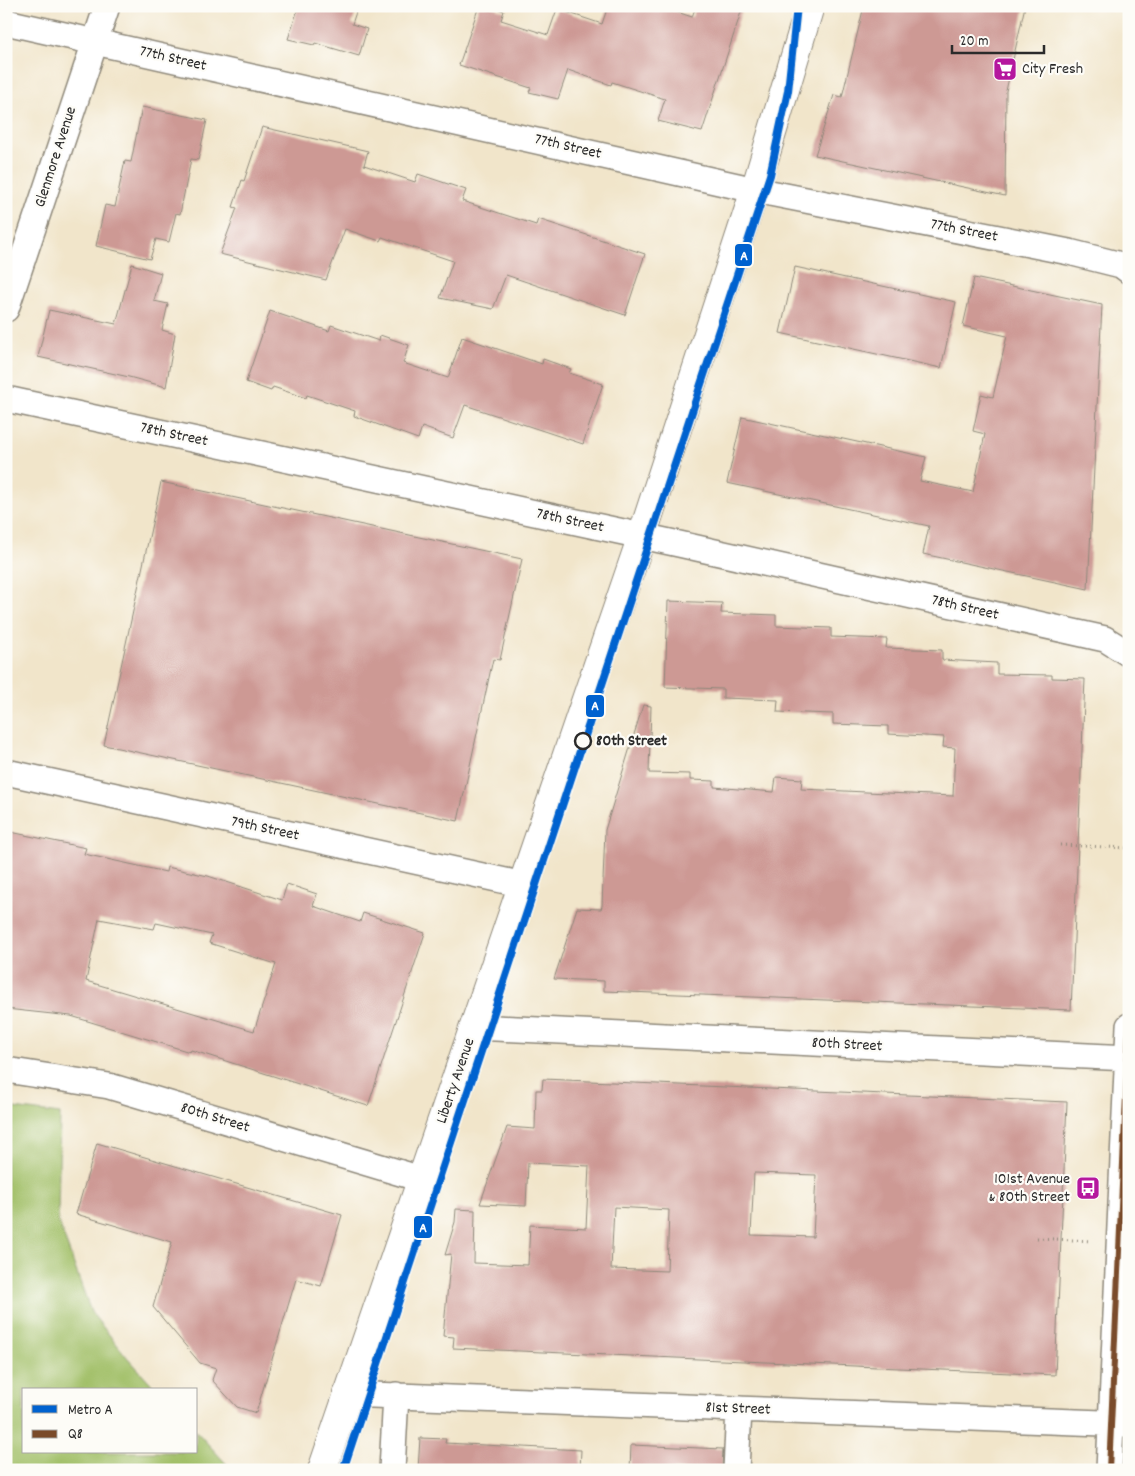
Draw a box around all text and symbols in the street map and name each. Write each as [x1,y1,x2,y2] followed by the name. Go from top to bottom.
[952,22,1045,54] scale bar
[960,31,988,53] text: 20 m
[137,40,209,78] street label: 77th Street
[992,56,1018,82] supermarket icon: City Fresh
[1022,58,1083,81] place label: City Fresh
[29,104,83,210] street label: Glenmore Avenue
[532,128,604,166] street label: 77th Street
[928,213,1000,249] street label: 77th Street
[734,243,753,267] line badge: A
[740,247,748,267] text: A
[138,417,210,453] street label: 78th Street
[534,503,606,539] street label: 78th Street
[929,589,1001,627] street label: 78th Street
[585,694,605,718] line badge: A
[591,697,599,717] text: A
[596,730,667,753] place label: 80th Street
[574,732,592,750] marker: 80th Street
[229,811,301,847] street label: 79th Street
[811,1032,883,1058] street label: 80th Street
[431,1035,481,1127] street label: Liberty Avenue
[178,1097,252,1139] street label: 80th Street
[988,1168,1070,1209] place label: 101st Avenue & 80th Street
[1075,1175,1101,1201] bus stop icon: 101st Avenue & 80th Street
[413,1215,433,1239] line badge: A
[419,1219,427,1239] text: A
[22,1388,198,1454] legend
[705,1396,771,1422] street label: 81st Street
[68,1400,113,1422] text: Metro A
[68,1424,83,1446] text: Q8

